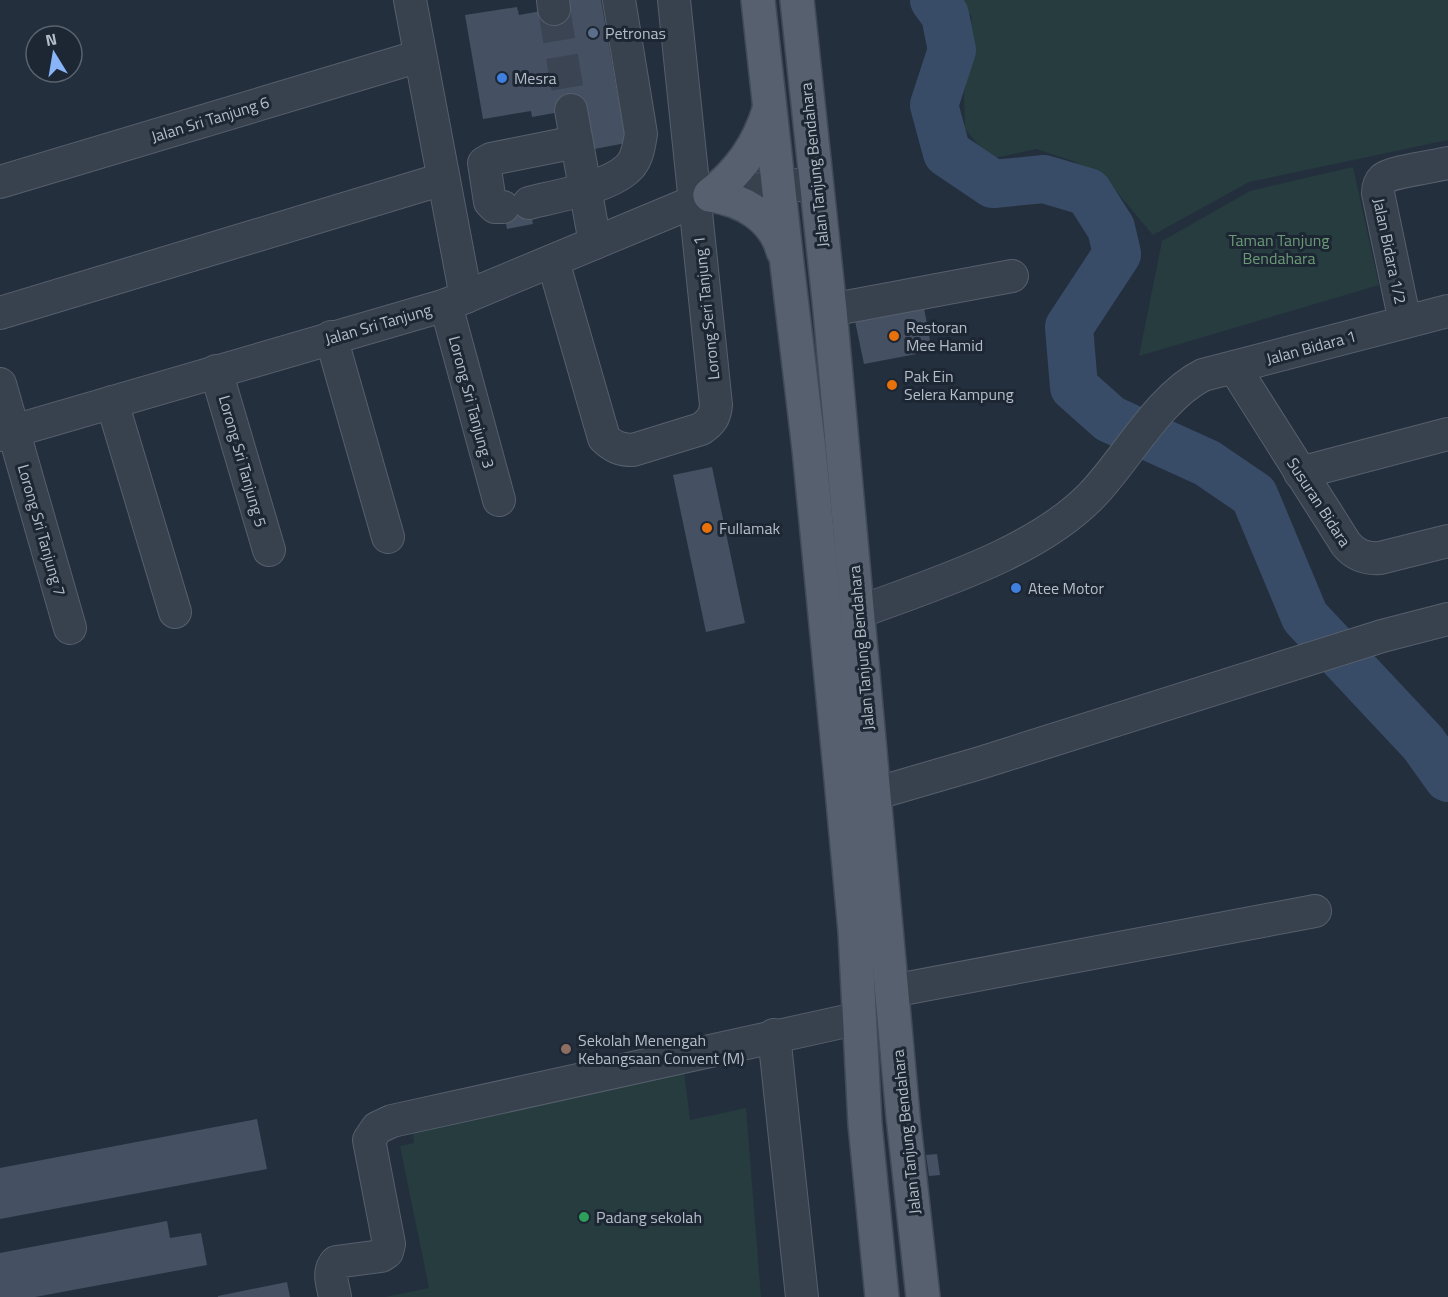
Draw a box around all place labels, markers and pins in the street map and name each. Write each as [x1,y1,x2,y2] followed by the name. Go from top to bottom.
[605,21,666,45] place label: Petronas
[586,26,600,40] marker: Petronas
[514,66,556,90] place label: Mesra
[495,71,509,85] marker: Mesra
[906,315,983,357] place label: Restoran Mee Hamid
[887,329,901,343] marker: Restoran Mee Hamid
[904,364,1014,406] place label: Pak Ein Selera Kampung
[885,378,899,392] marker: Pak Ein Selera Kampung
[719,516,780,540] place label: Fullamak
[700,521,714,535] marker: Fullamak
[1028,576,1104,600] place label: Atee Motor
[1009,581,1023,595] marker: Atee Motor
[578,1028,744,1070] place label: Sekolah Menengah Kebangsaan Convent (M)
[559,1042,573,1056] marker: Sekolah Menengah Kebangsaan Convent (M)
[596,1205,702,1229] place label: Padang sekolah
[577,1210,591,1224] marker: Padang sekolah

